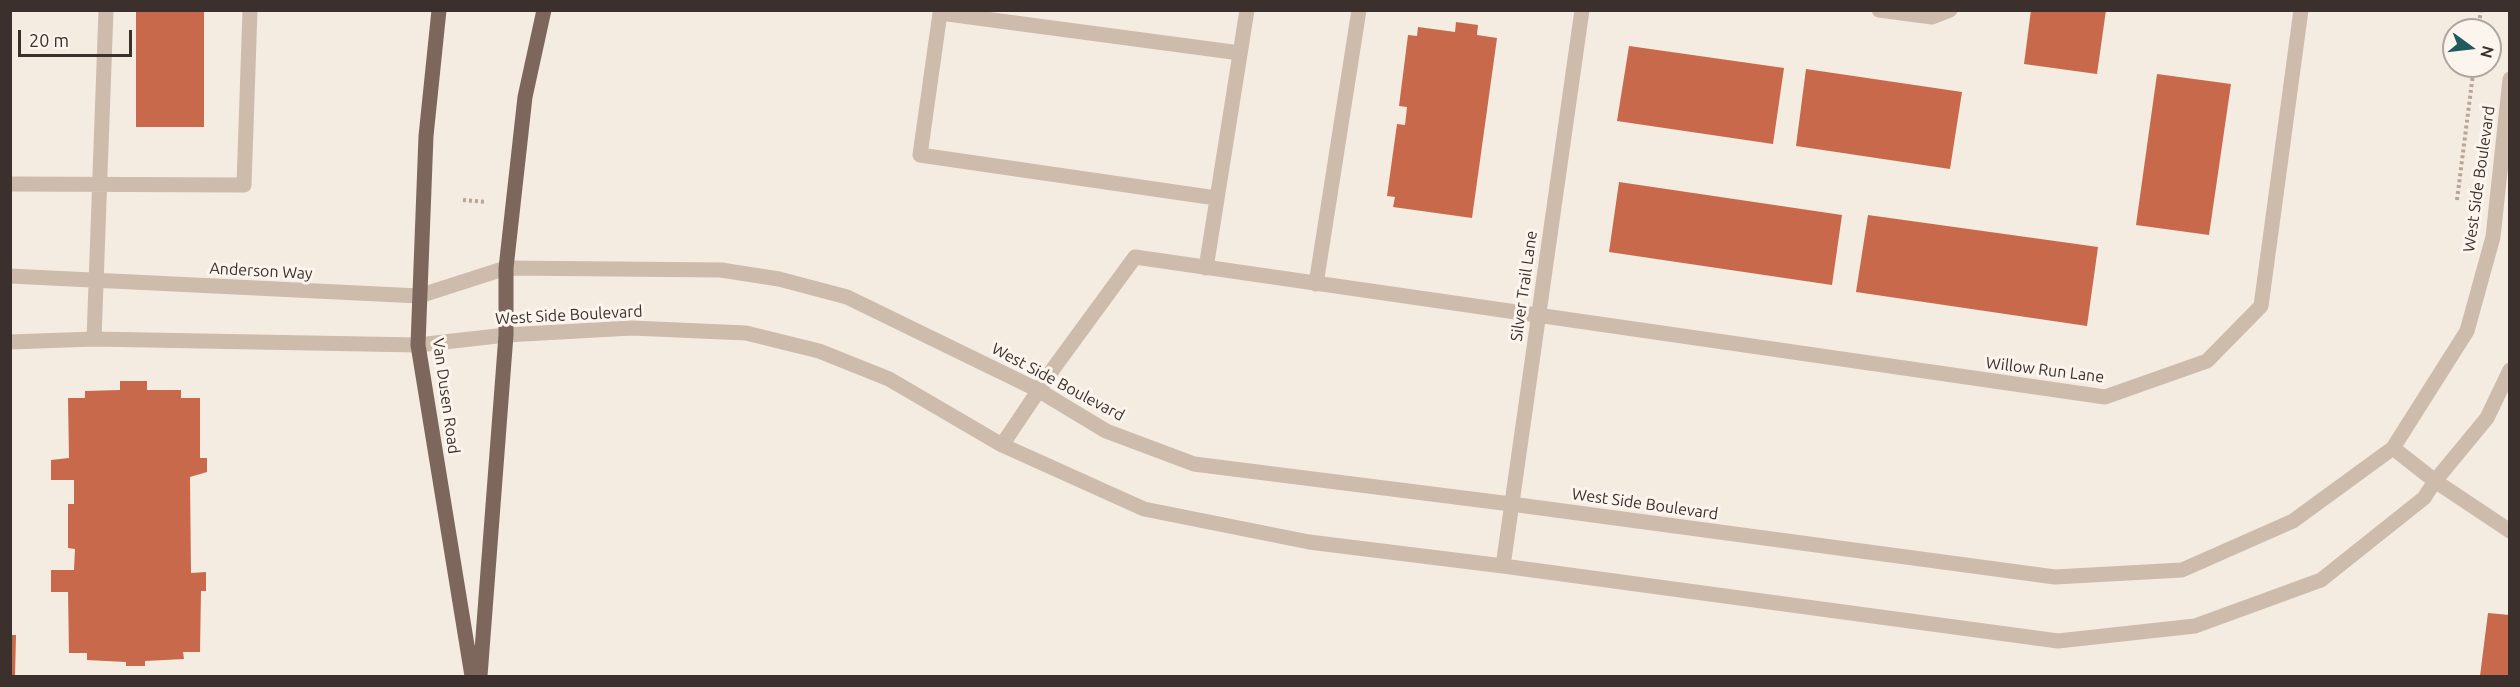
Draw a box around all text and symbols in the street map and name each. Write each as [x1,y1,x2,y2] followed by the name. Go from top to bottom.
[21,18,135,56] scale bar
[2442,18,2502,78] north arrow
[29,30,69,50] text: 20 m
[2477,44,2498,60] text: N
[2459,105,2499,253] street label: West Side Boulevard
[1507,229,1541,343] street label: Silver Trail Lane
[209,259,313,283] street label: Anderson Way
[495,302,643,328] street label: West Side Boulevard
[428,337,464,455] street label: Van Dusen Road
[988,339,1128,425] street label: West Side Boulevard
[1985,353,2105,387] street label: Willow Run Lane
[1571,484,1719,524] street label: West Side Boulevard

